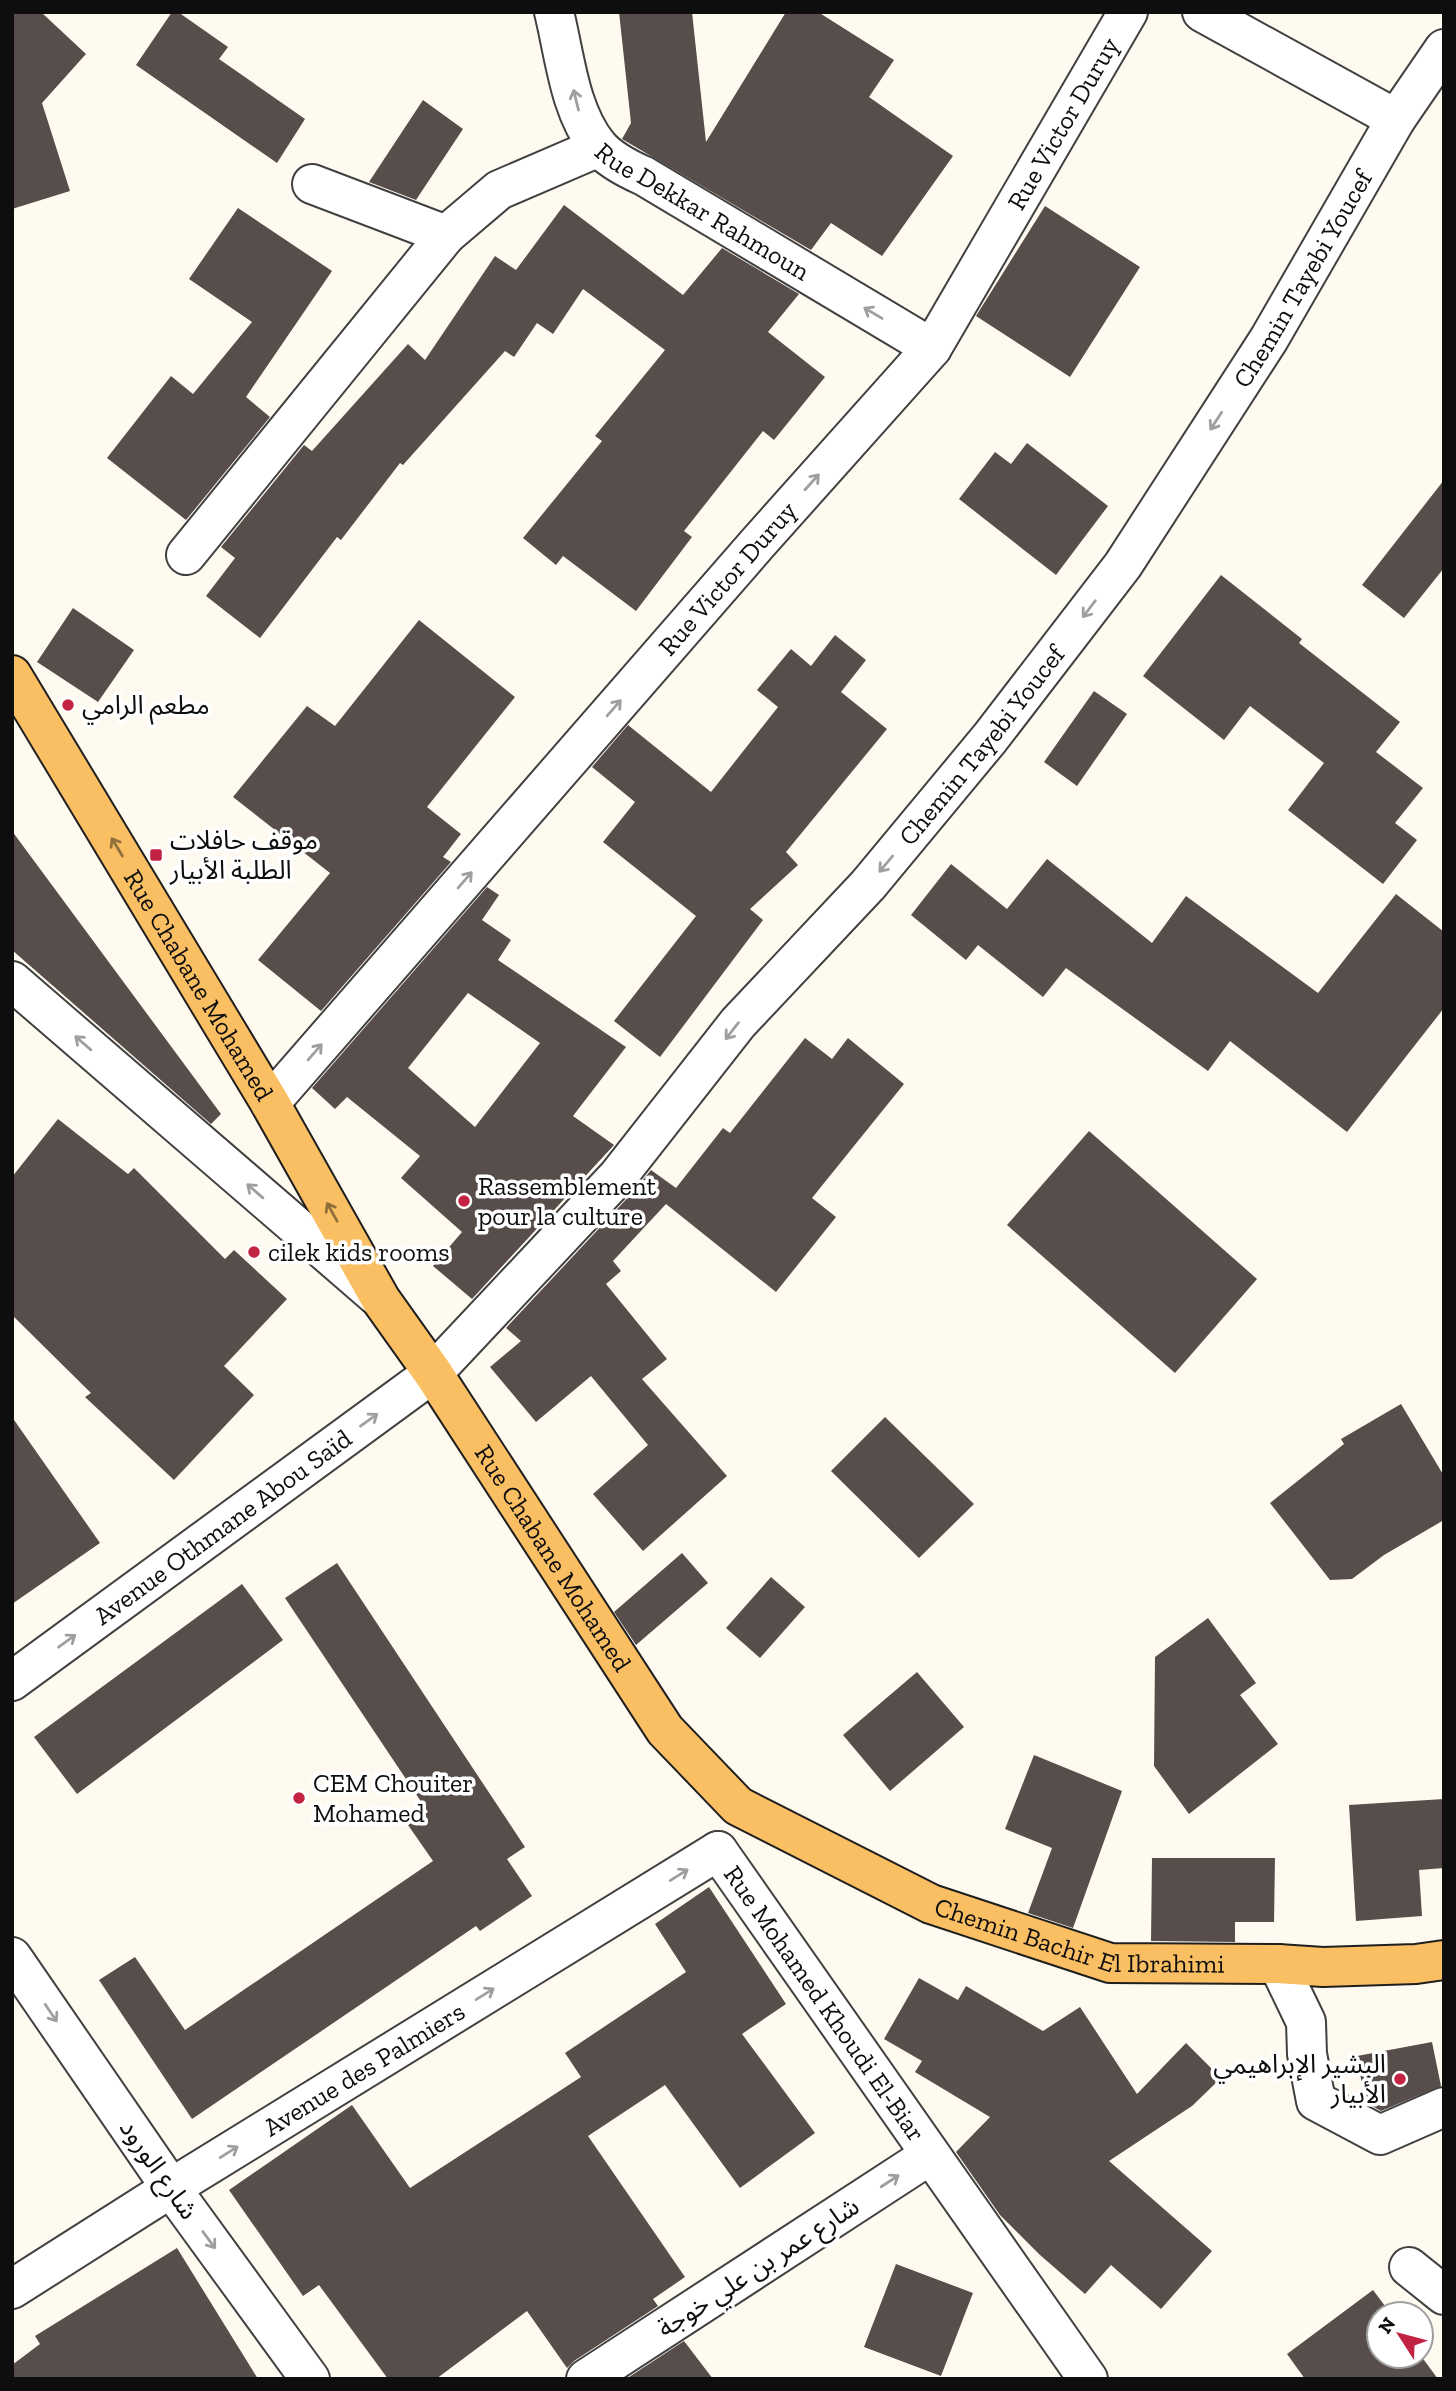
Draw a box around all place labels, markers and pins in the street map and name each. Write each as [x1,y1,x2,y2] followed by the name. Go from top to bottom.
[82,689,210,725] place label: مطعم الرامي
[60,697,76,713] marker: مطعم الرامي
[169,824,318,886] place label: موقف حافلات الطلبة الأبيار
[148,847,164,863] marker: موقف حافلات الطلبة الأبيار
[478,1170,657,1232] place label: Rassemblement pour la culture
[456,1193,472,1209] marker: Rassemblement pour la culture
[268,1236,450,1268] place label: cilek kids rooms
[246,1244,262,1260] marker: cilek kids rooms
[313,1767,473,1829] place label: CEM Chouiter Mohamed
[291,1790,307,1806] marker: CEM Chouiter Mohamed
[1213,2048,1386,2110] place label: البشير الإبراهيمي الأبيار
[1392,2071,1408,2087] marker: البشير الإبراهيمي الأبيار

